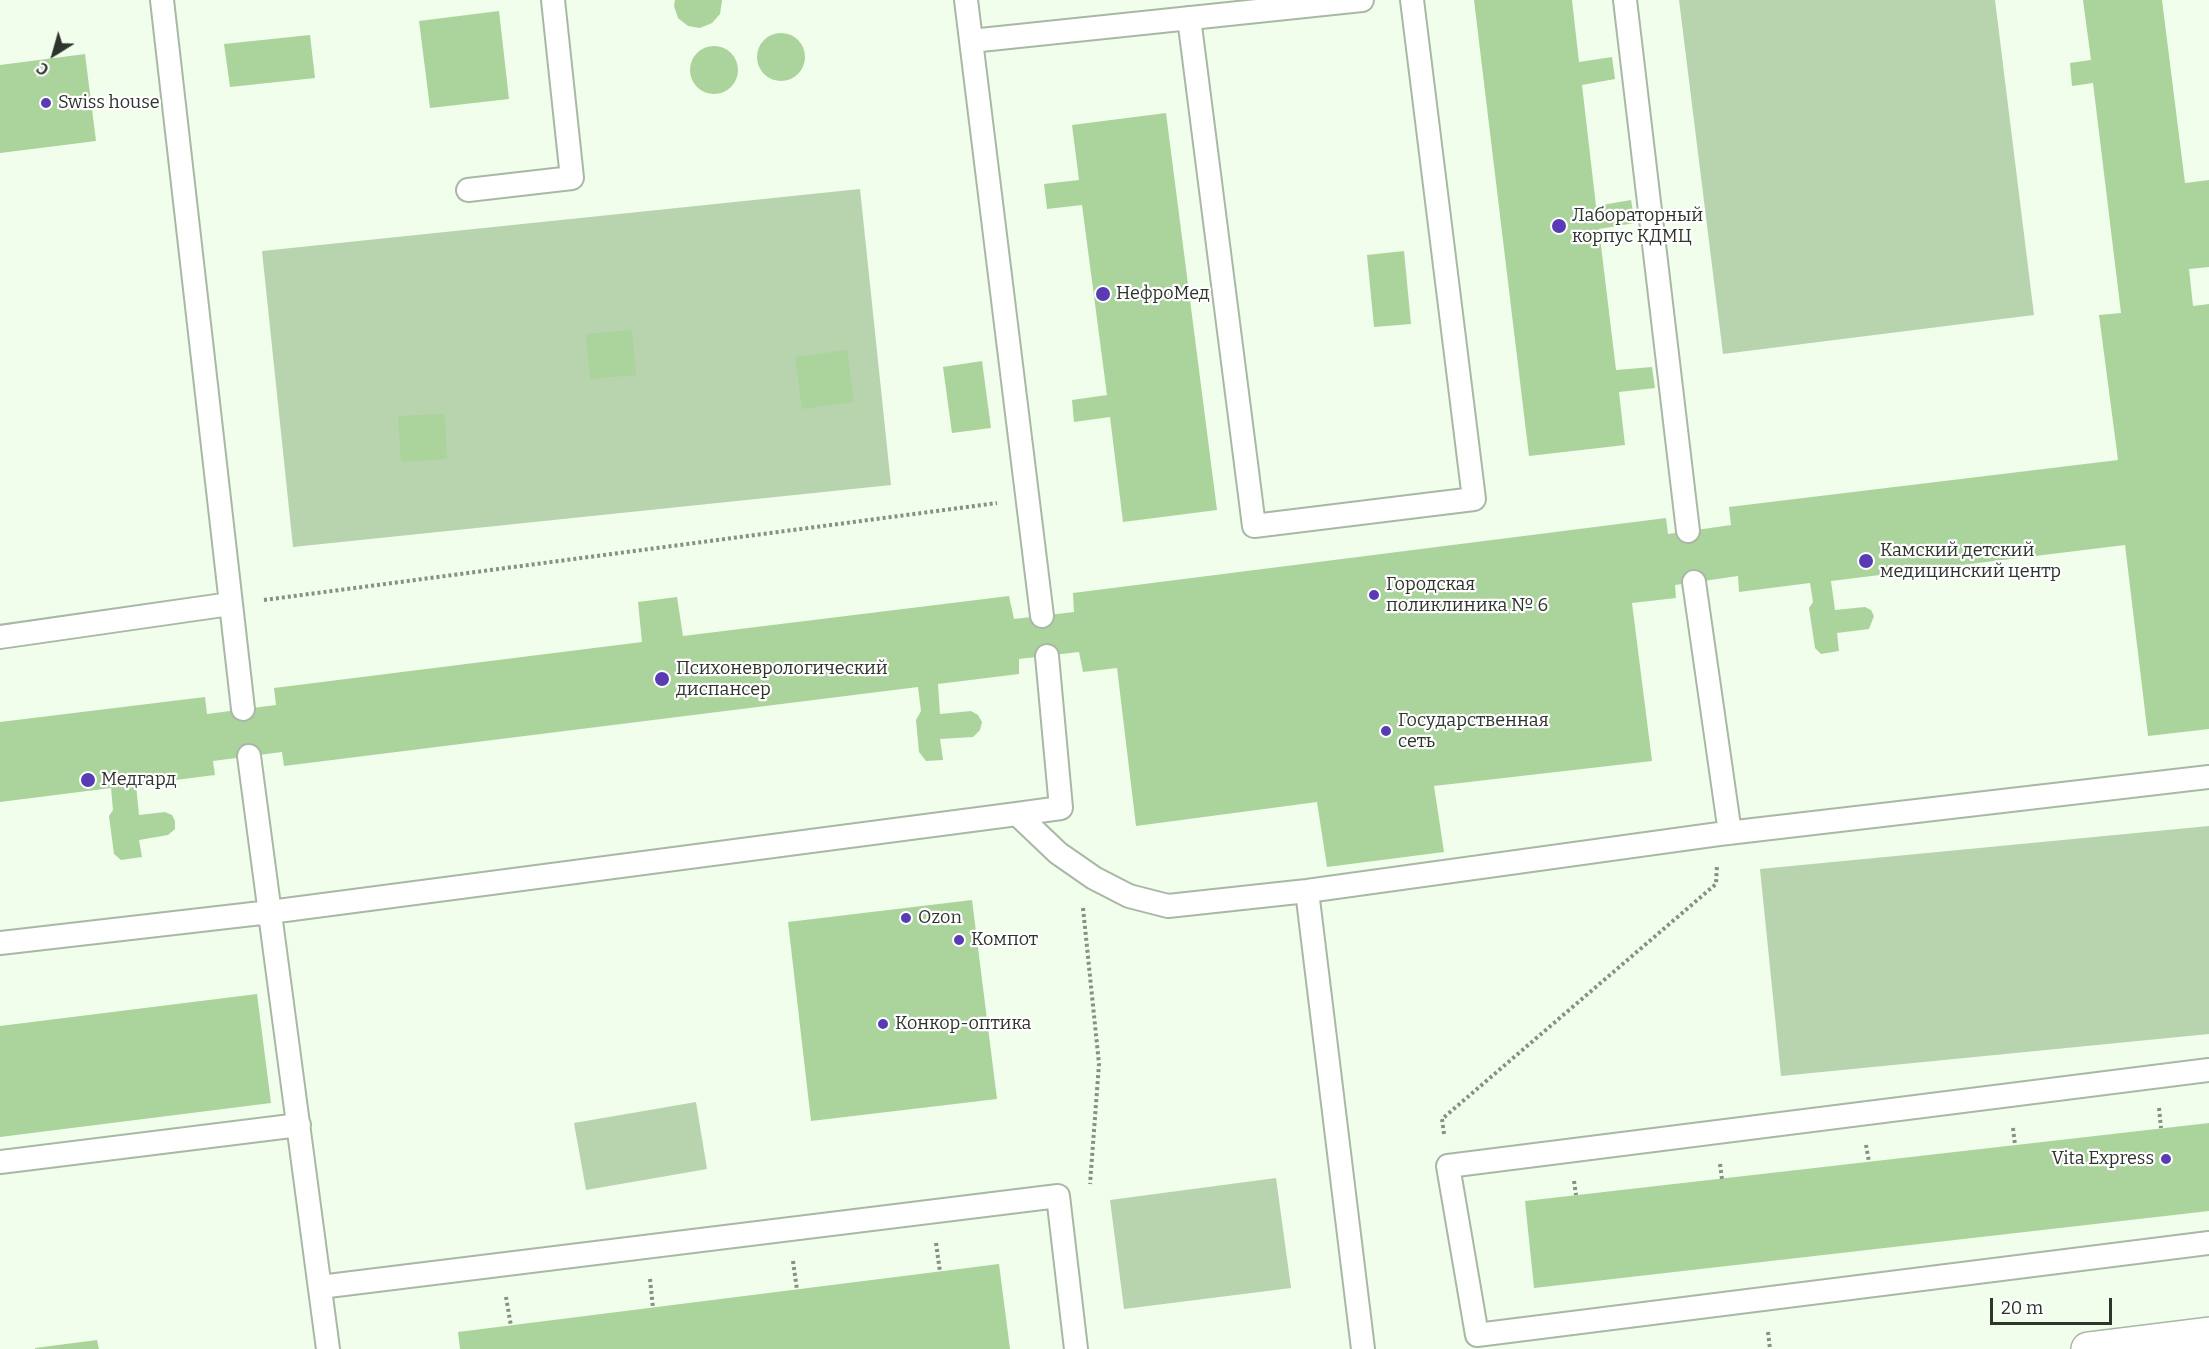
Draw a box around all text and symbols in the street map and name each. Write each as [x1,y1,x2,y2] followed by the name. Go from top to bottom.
[24,24,84,84] north arrow
[33,58,53,79] text: С
[58,92,160,114] place label: Swiss house
[39,96,53,110] marker: Swiss house
[1572,205,1703,248] place label: Лабораторный корпус КДМЦ
[1550,217,1568,235] marker: Лабораторный корпус КДМЦ
[1116,283,1210,305] place label: НефроМед
[1094,285,1112,303] marker: НефроМед
[1880,540,2061,582] place label: Камский детский медицинский центр
[1857,552,1875,570] marker: Камский детский медицинский центр
[1386,574,1548,616] place label: Городская поликлиника № 6
[1367,588,1381,602] marker: Городская поликлиника № 6
[676,658,888,700] place label: Психоневрологический диспансер
[653,670,671,688] marker: Психоневрологический диспансер
[1398,710,1549,752] place label: Государственная сеть
[1379,724,1393,738] marker: Государственная сеть
[101,769,176,791] place label: Медгард
[79,771,97,789] marker: Медгард
[918,907,962,929] place label: Ozon
[899,911,913,925] marker: Ozon
[971,929,1038,951] place label: Компот
[952,933,966,947] marker: Компот
[895,1013,1031,1035] place label: Конкор-оптика
[876,1017,890,1031] marker: Конкор-оптика
[2052,1148,2154,1170] place label: Vita Express
[2159,1152,2173,1166] marker: Vita Express
[1993,1286,2114,1324] scale bar
[2001,1297,2043,1319] text: 20 m

